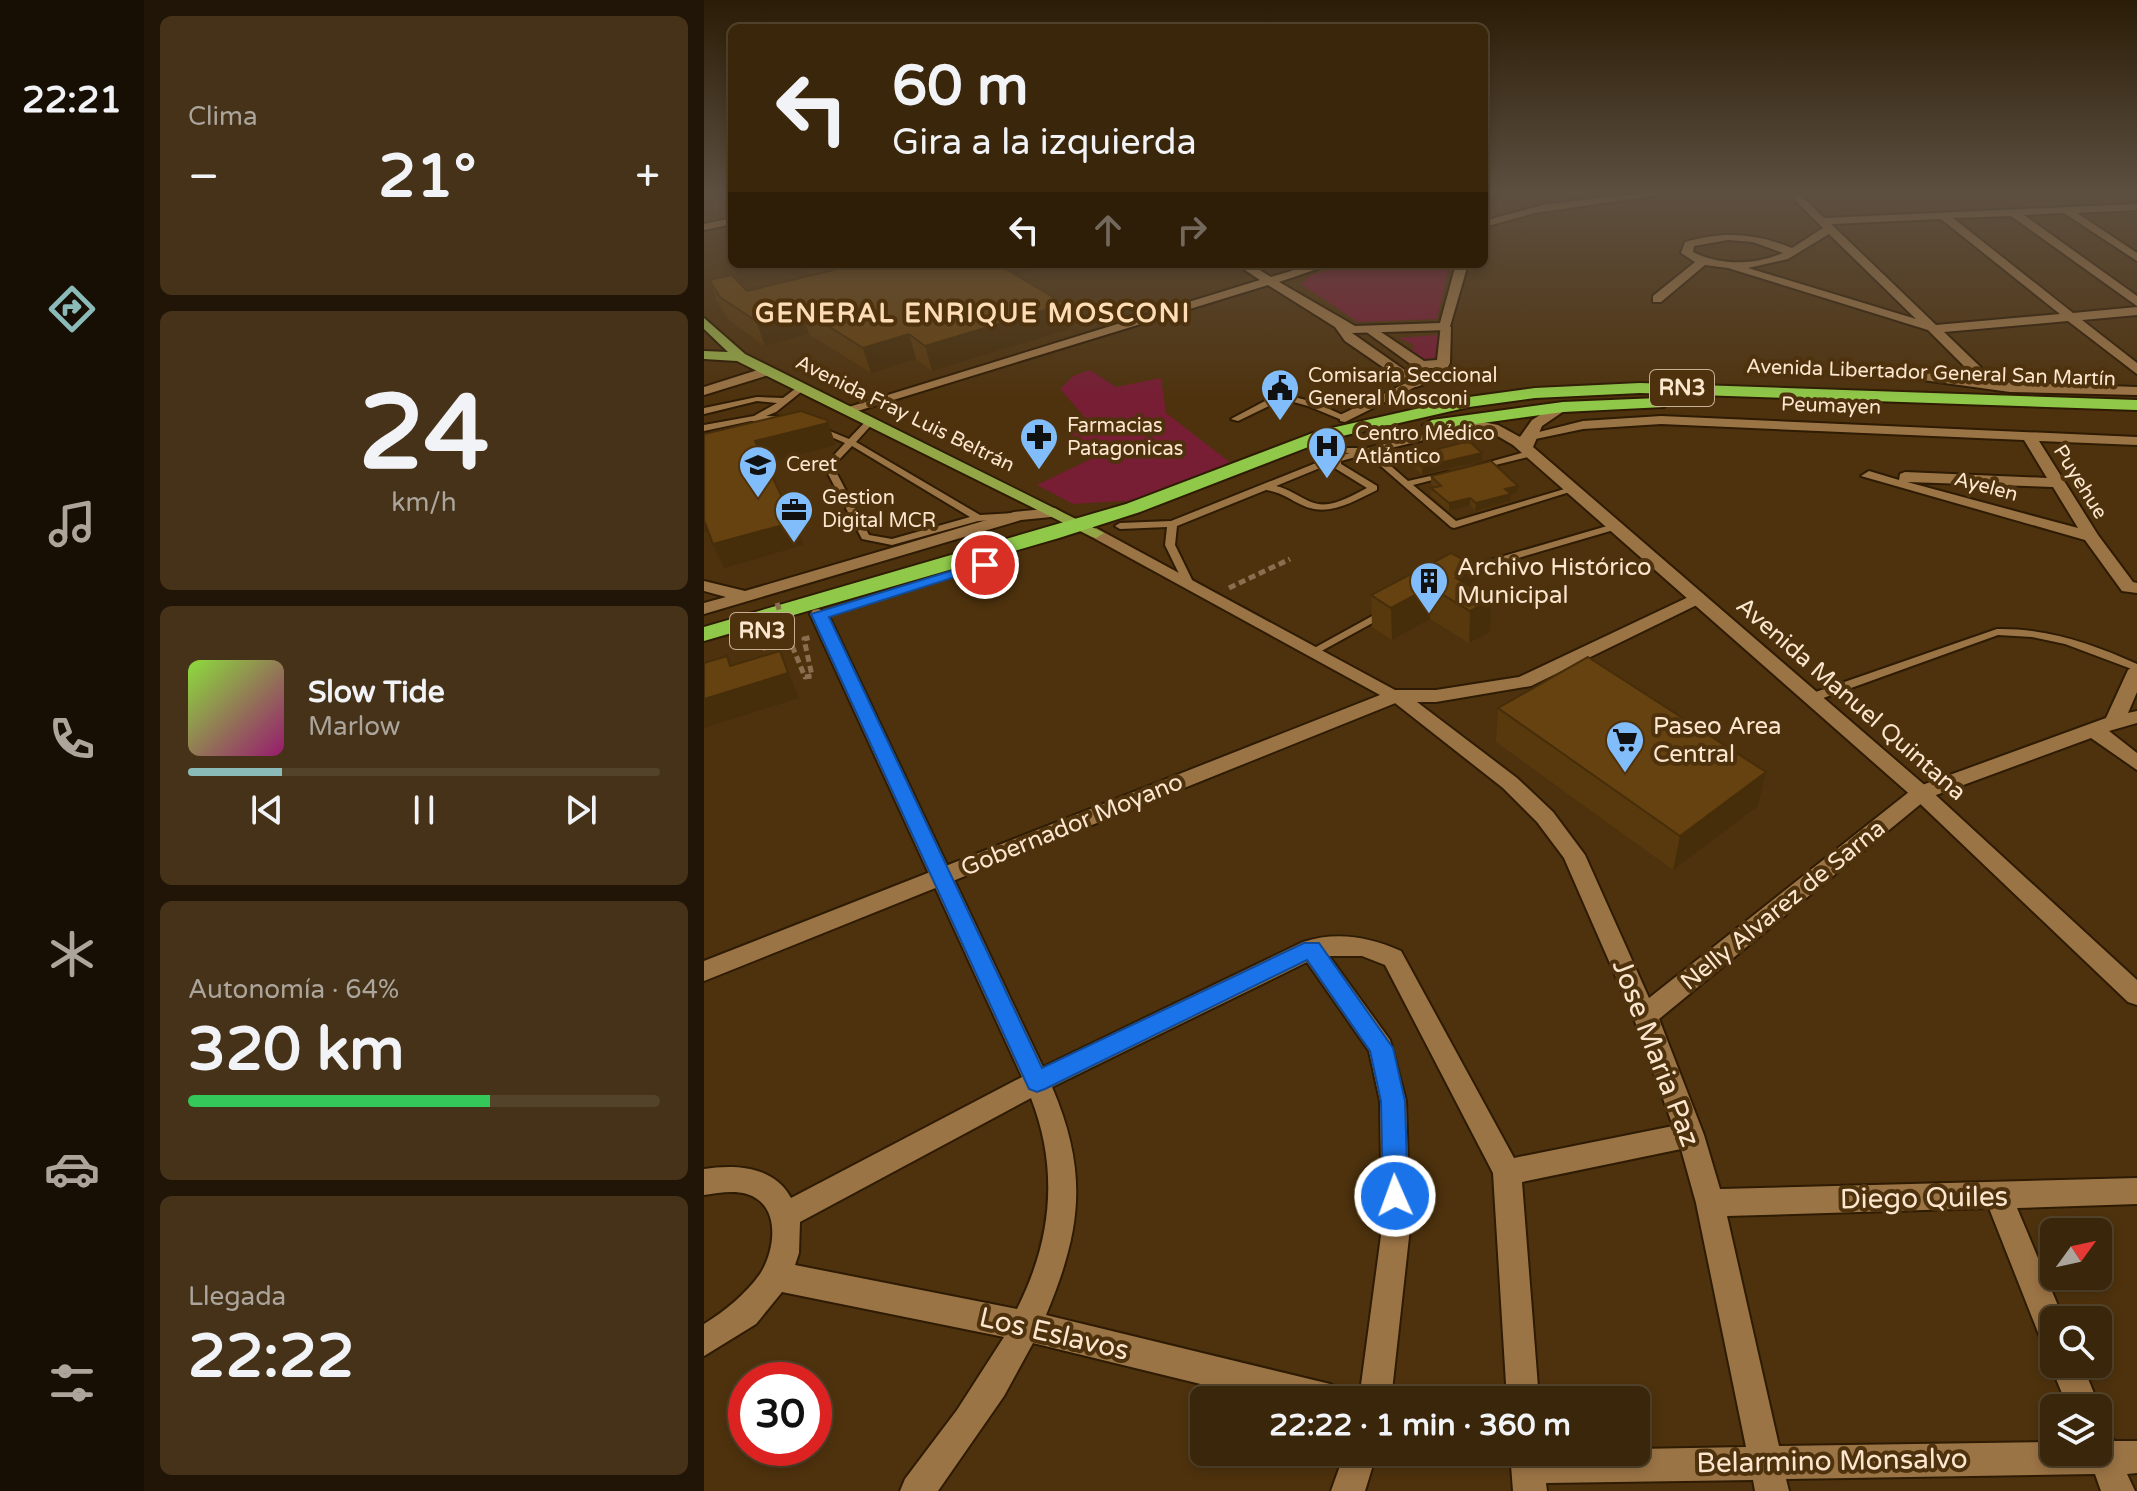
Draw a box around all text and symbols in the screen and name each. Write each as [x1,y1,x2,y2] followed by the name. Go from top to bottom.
[892,53,1028,120] text: 60 m
[760,56,864,160] icon: left
[22,79,122,122] text: 22:21
[188,101,258,132] text: Clima
[892,121,1197,164] text: Gira a la izquierda
[378,141,476,213] text: 21°
[188,151,219,204] text: −
[635,151,660,204] text: +
[1002,208,1046,252] icon: left
[1086,208,1130,252] icon: ahead
[1170,208,1214,252] icon: right
[44,281,100,337] icon: directions
[755,298,1191,329] district label: GENERAL ENRIQUE MOSCONI
[792,350,1018,478] street label: Avenida Fray Luis Beltrán
[1746,355,2116,391] street label: Avenida Libertador General San Martín
[1308,364,1497,411] place label: Comisaría Seccional General Mosconi
[1259,367,1301,422] public building icon: Comisaría Seccional General Mosconi
[1650,370,1714,406] road number: RN3
[359,372,489,497] text: 24
[1781,392,1881,420] street label: Peumayen
[1067,414,1183,461] place label: Farmacias Patagonicas
[1018,416,1060,471] pharmacy icon: Farmacias Patagonicas
[1355,422,1495,469] place label: Centro Médico Atlántico
[1306,425,1348,480] hospital icon: Centro Médico Atlántico
[2048,440,2112,524] street label: Puyehue
[737,444,779,499] school or university icon: Ceret
[786,453,838,477] place label: Ceret
[1952,467,2020,507] street label: Ayelen
[822,486,936,533] place label: Gestion Digital MCR
[391,487,457,518] text: km/h
[773,489,815,544] office icon: Gestion Digital MCR
[44,496,100,552] icon: music
[951,531,1019,599] pin
[963,543,1007,587] icon: arrive
[1457,553,1652,610] place label: Archivo Histórico Municipal
[1408,560,1450,615] building icon: Archivo Histórico Municipal
[1730,591,1972,807] street label: Avenida Manuel Quintana
[730,613,794,649] road number: RN3
[308,674,445,711] text: Slow Tide
[44,711,100,767] icon: phone
[308,711,400,742] text: Marlow
[1653,712,1782,769] place label: Paseo Area Central
[1604,719,1646,774] supermarket icon: Paseo Area Central
[957,767,1187,883] street label: Gobernador Moyano
[245,788,289,832] icon: previous
[402,788,446,832] icon: pause
[559,788,603,832] icon: next
[1675,814,1891,996] street label: Nelly Alvarez de Sarna
[44,926,100,982] icon: climate
[1605,955,1707,1151] street label: Jose Maria Paz
[188,974,399,1005] text: Autonomía · 64%
[188,1014,404,1086] text: 320 km
[44,1141,100,1197] icon: car
[1353,1154,1437,1238] position arrow
[1840,1180,2008,1216] street label: Diego Quiles
[2040,1218,2112,1290] north arrow
[2040,1218,2112,1466] map controls
[188,1281,286,1312] text: Llegada
[976,1300,1132,1368] street label: Los Eslavos
[2040,1306,2112,1378] button: search
[188,1321,354,1393] text: 22:22
[44,1355,100,1411] icon: filters
[728,1362,832,1466] speed limit sign: 30
[2040,1394,2112,1466] button: layers
[1269,1407,1571,1444] text: 22:22 · 1 min · 360 m
[1696,1442,1968,1480] street label: Belarmino Monsalvo

